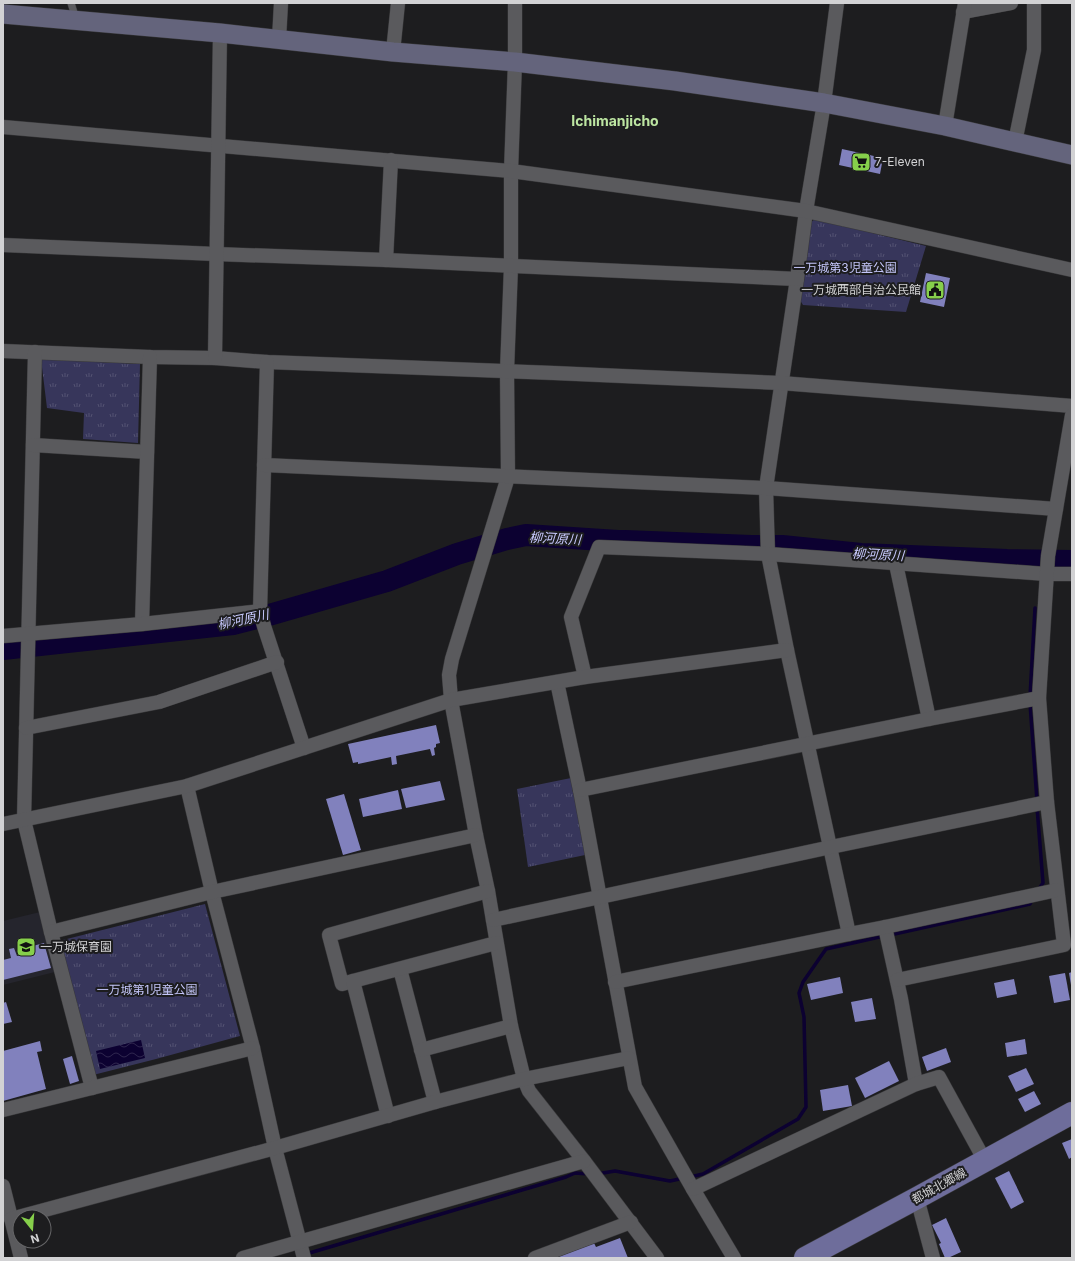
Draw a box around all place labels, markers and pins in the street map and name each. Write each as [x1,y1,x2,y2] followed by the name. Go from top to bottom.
[850,151,872,173] supermarket icon: 7-Eleven
[875,154,925,169] place label: 7-Eleven
[924,279,946,301] public building icon: 一万城西部自治公民館
[801,282,921,297] place label: 一万城西部自治公民館
[15,936,37,958] school or university icon: 一万城保育園
[40,939,112,954] place label: 一万城保育園

